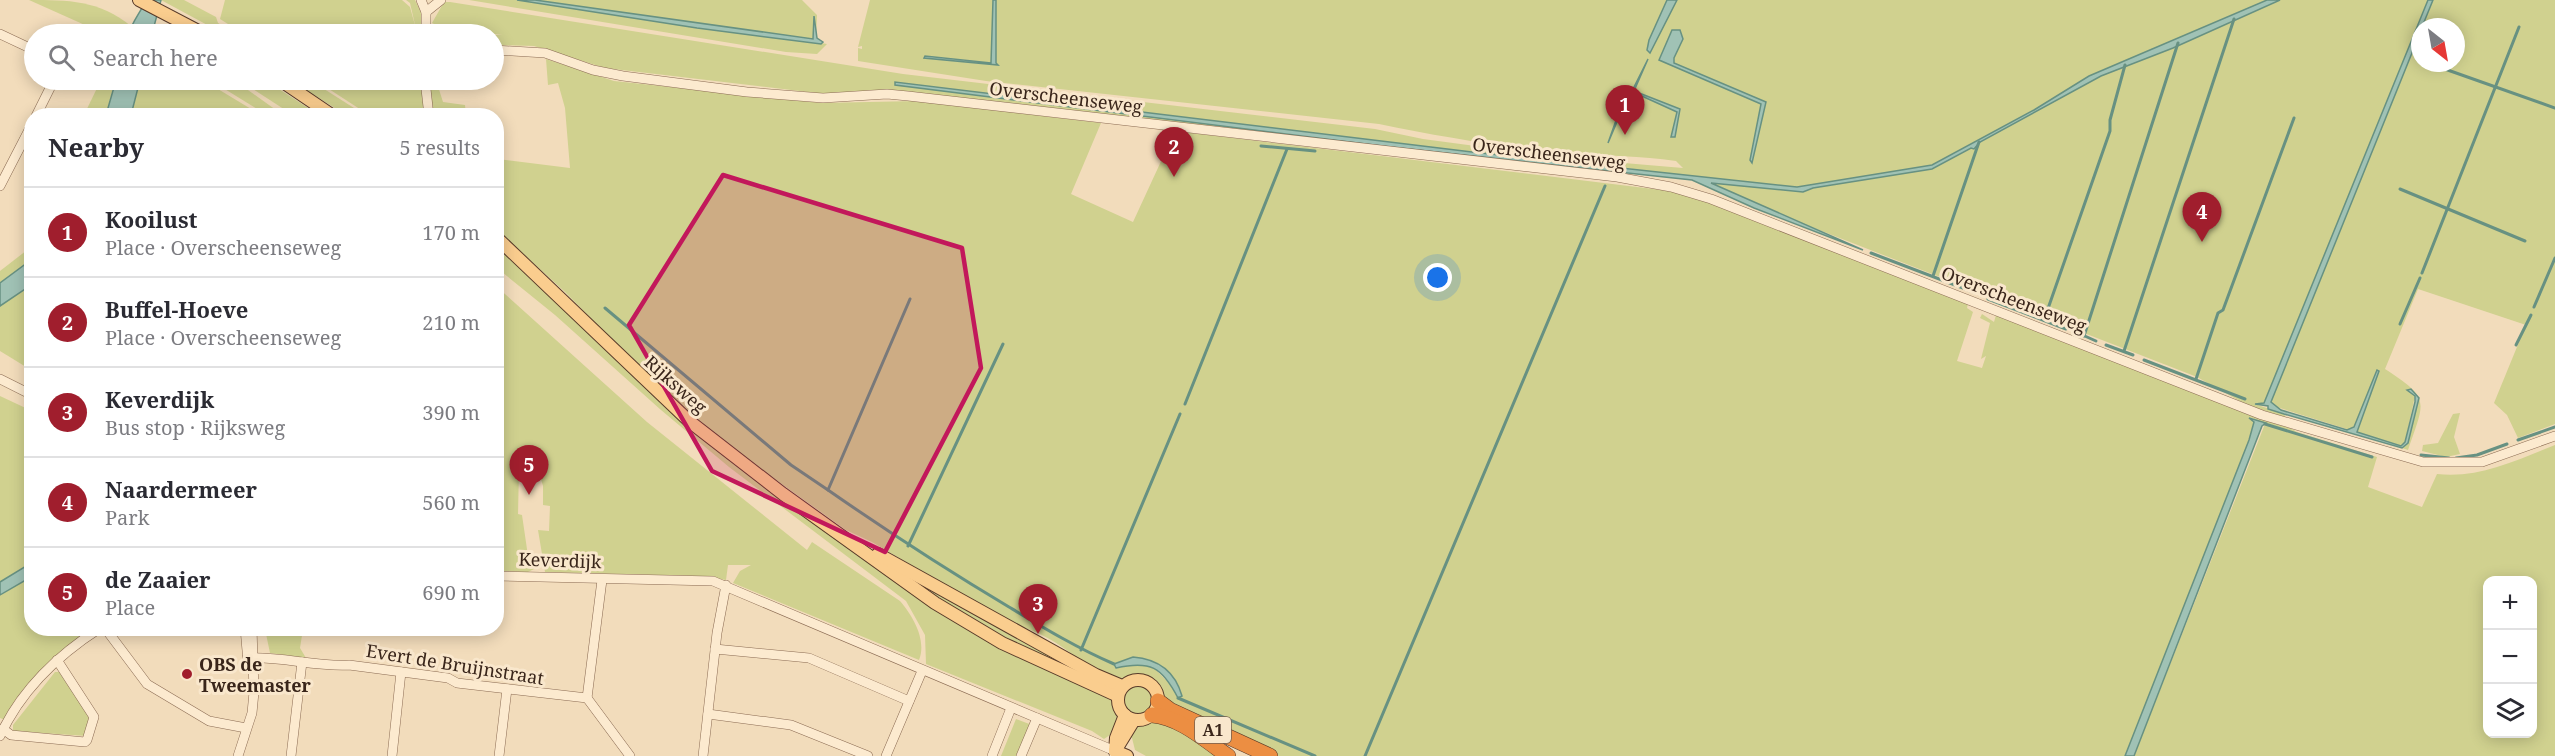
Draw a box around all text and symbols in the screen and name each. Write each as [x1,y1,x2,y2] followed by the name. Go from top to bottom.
[2411,18,2465,72] north arrow
[24,24,504,90] search box
[45,41,78,74] icon: search
[93,42,218,72] text: Search here
[988,76,1144,118] street label: Overscheenseweg
[1606,86,1644,135] pin: 1
[1154,128,1194,177] pin: 2
[48,129,144,165] text: Nearby
[1471,132,1627,174] street label: Overscheenseweg
[400,134,480,161] text: 5 results
[2182,192,2222,242] pin: 4
[105,204,197,234] text: Kooilust
[62,219,73,246] text: 1
[422,219,480,246] text: 170 m
[105,234,341,261] text: Place · Overscheenseweg
[1938,260,2090,338] street label: Overscheenseweg
[1423,263,1452,292] your location
[105,294,248,324] text: Buffel-Hoeve
[62,309,73,336] text: 2
[422,309,480,336] text: 210 m
[105,324,341,351] text: Place · Overscheenseweg
[640,350,713,419] street label: Rijksweg
[105,384,214,414] text: Keverdijk
[62,399,73,426] text: 3
[422,399,480,426] text: 390 m
[105,414,285,441] text: Bus stop · Rijksweg
[510,446,548,495] pin: 5
[105,474,257,504] text: Naardermeer
[62,489,73,516] text: 4
[422,489,480,516] text: 560 m
[105,504,149,531] text: Park
[518,547,602,573] street label: Keverdijk
[105,564,211,594] text: de Zaaier
[2483,576,2537,738] map controls
[2483,576,2537,630] button: +
[62,579,73,606] text: 5
[422,579,480,606] text: 690 m
[1018,584,1058,634] pin: 3
[105,594,155,621] text: Place
[2483,630,2537,684] button: −
[364,638,546,690] street label: Evert de Bruijnstraat
[199,652,312,697] place label: OBS de Tweemaster
[180,667,194,681] marker: OBS de Tweemaster
[2483,684,2537,738] button: layers
[1195,717,1231,743] road number: A1

